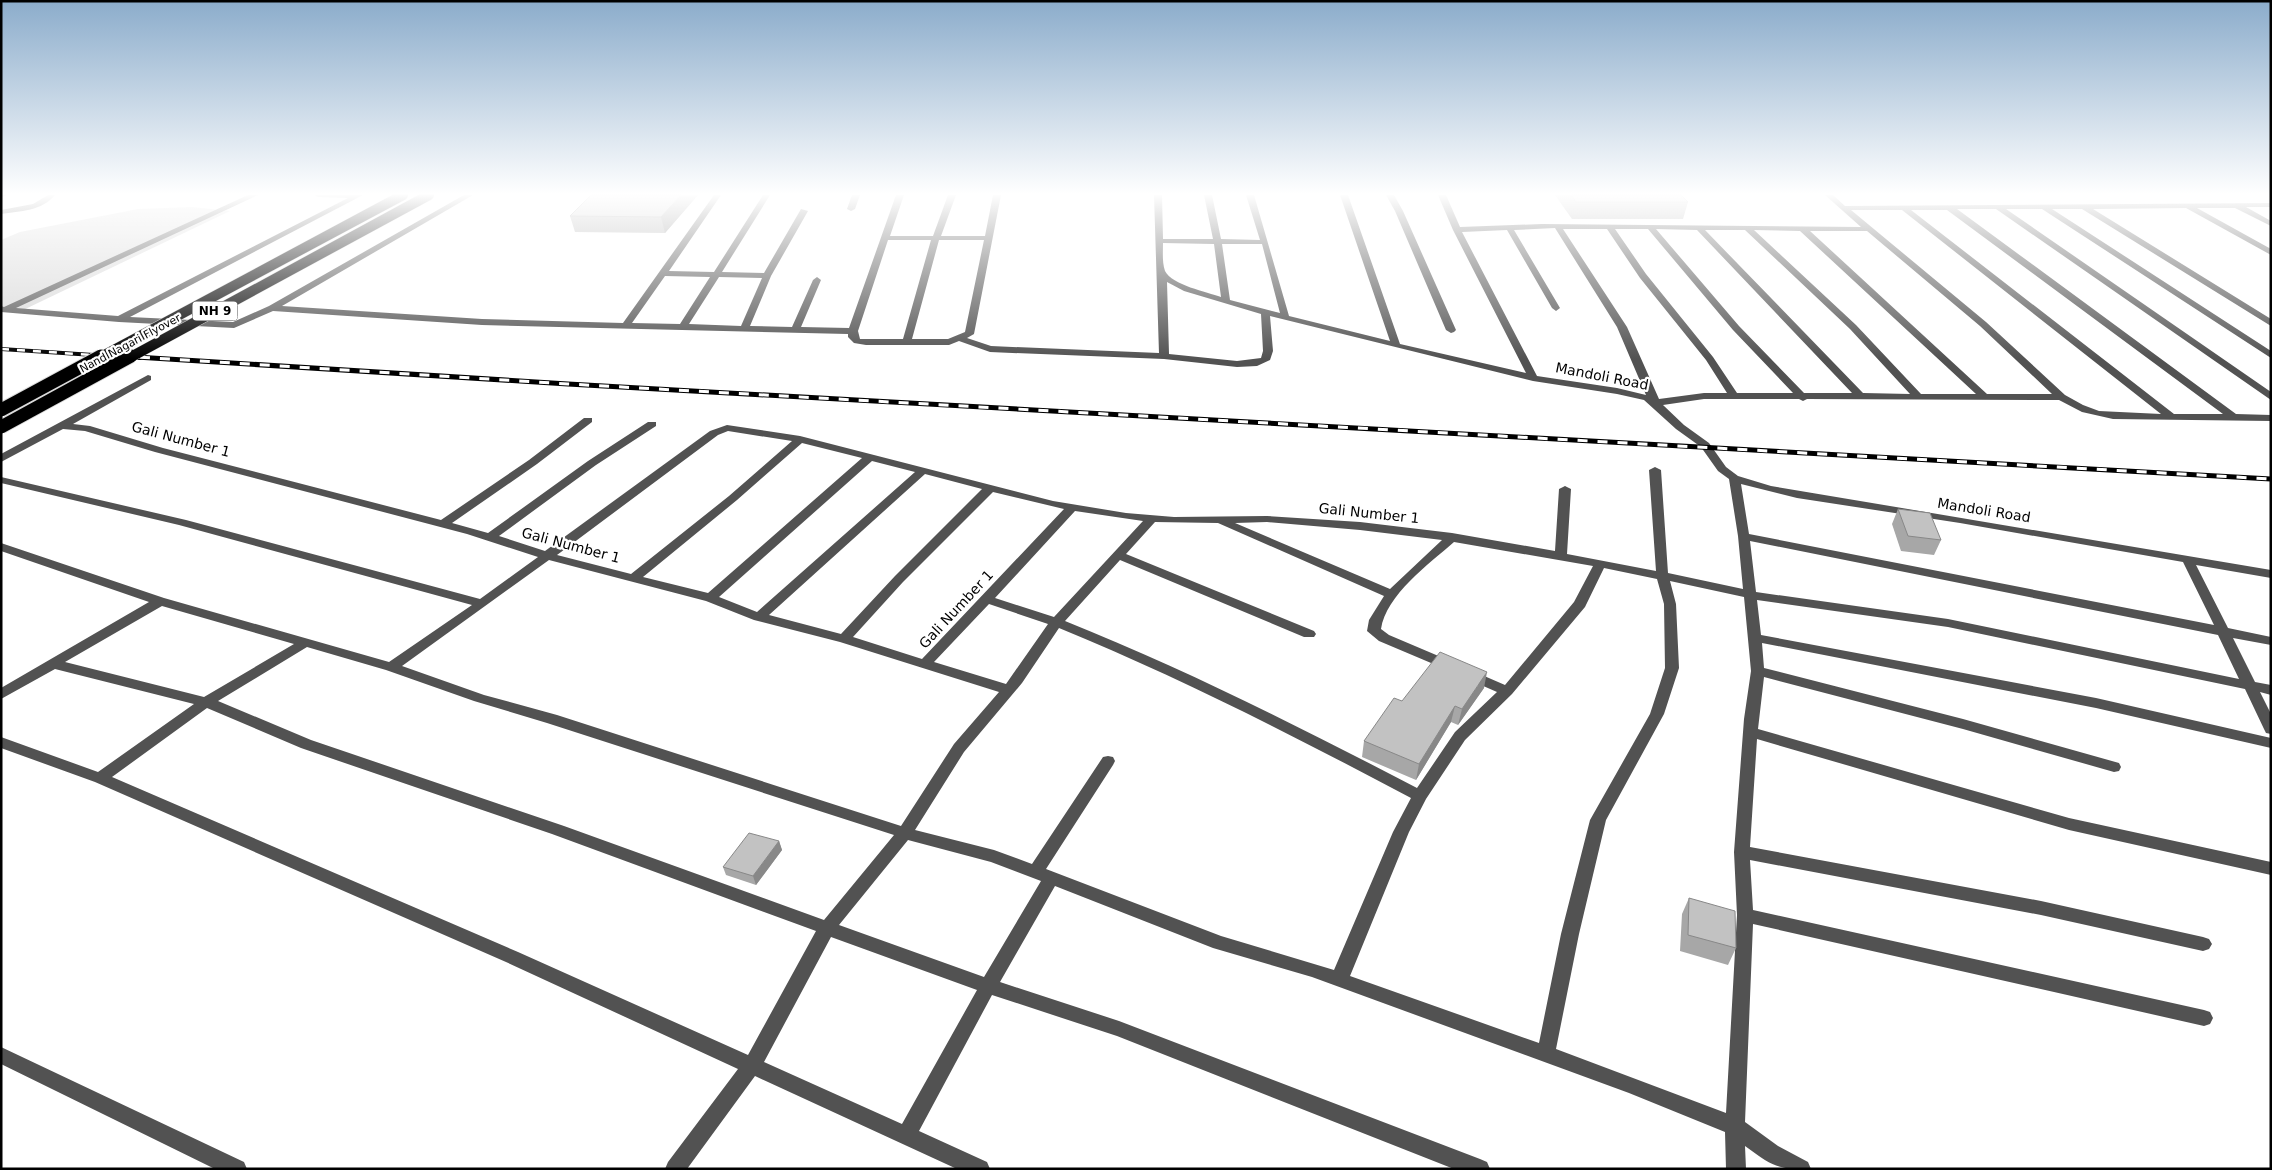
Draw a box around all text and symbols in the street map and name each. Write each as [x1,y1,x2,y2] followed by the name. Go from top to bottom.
[192,302,238,321] road number: NH 9
[77,311,183,376] street label: Nand Nagari Flyover
[1554,359,1650,393] street label: Mandoli Road
[130,418,232,460] street label: Gali Number 1
[1936,495,2032,525] street label: Mandoli Road
[1318,500,1420,526] street label: Gali Number 1
[520,524,622,566] street label: Gali Number 1
[916,567,996,651] street label: Gali Number 1

